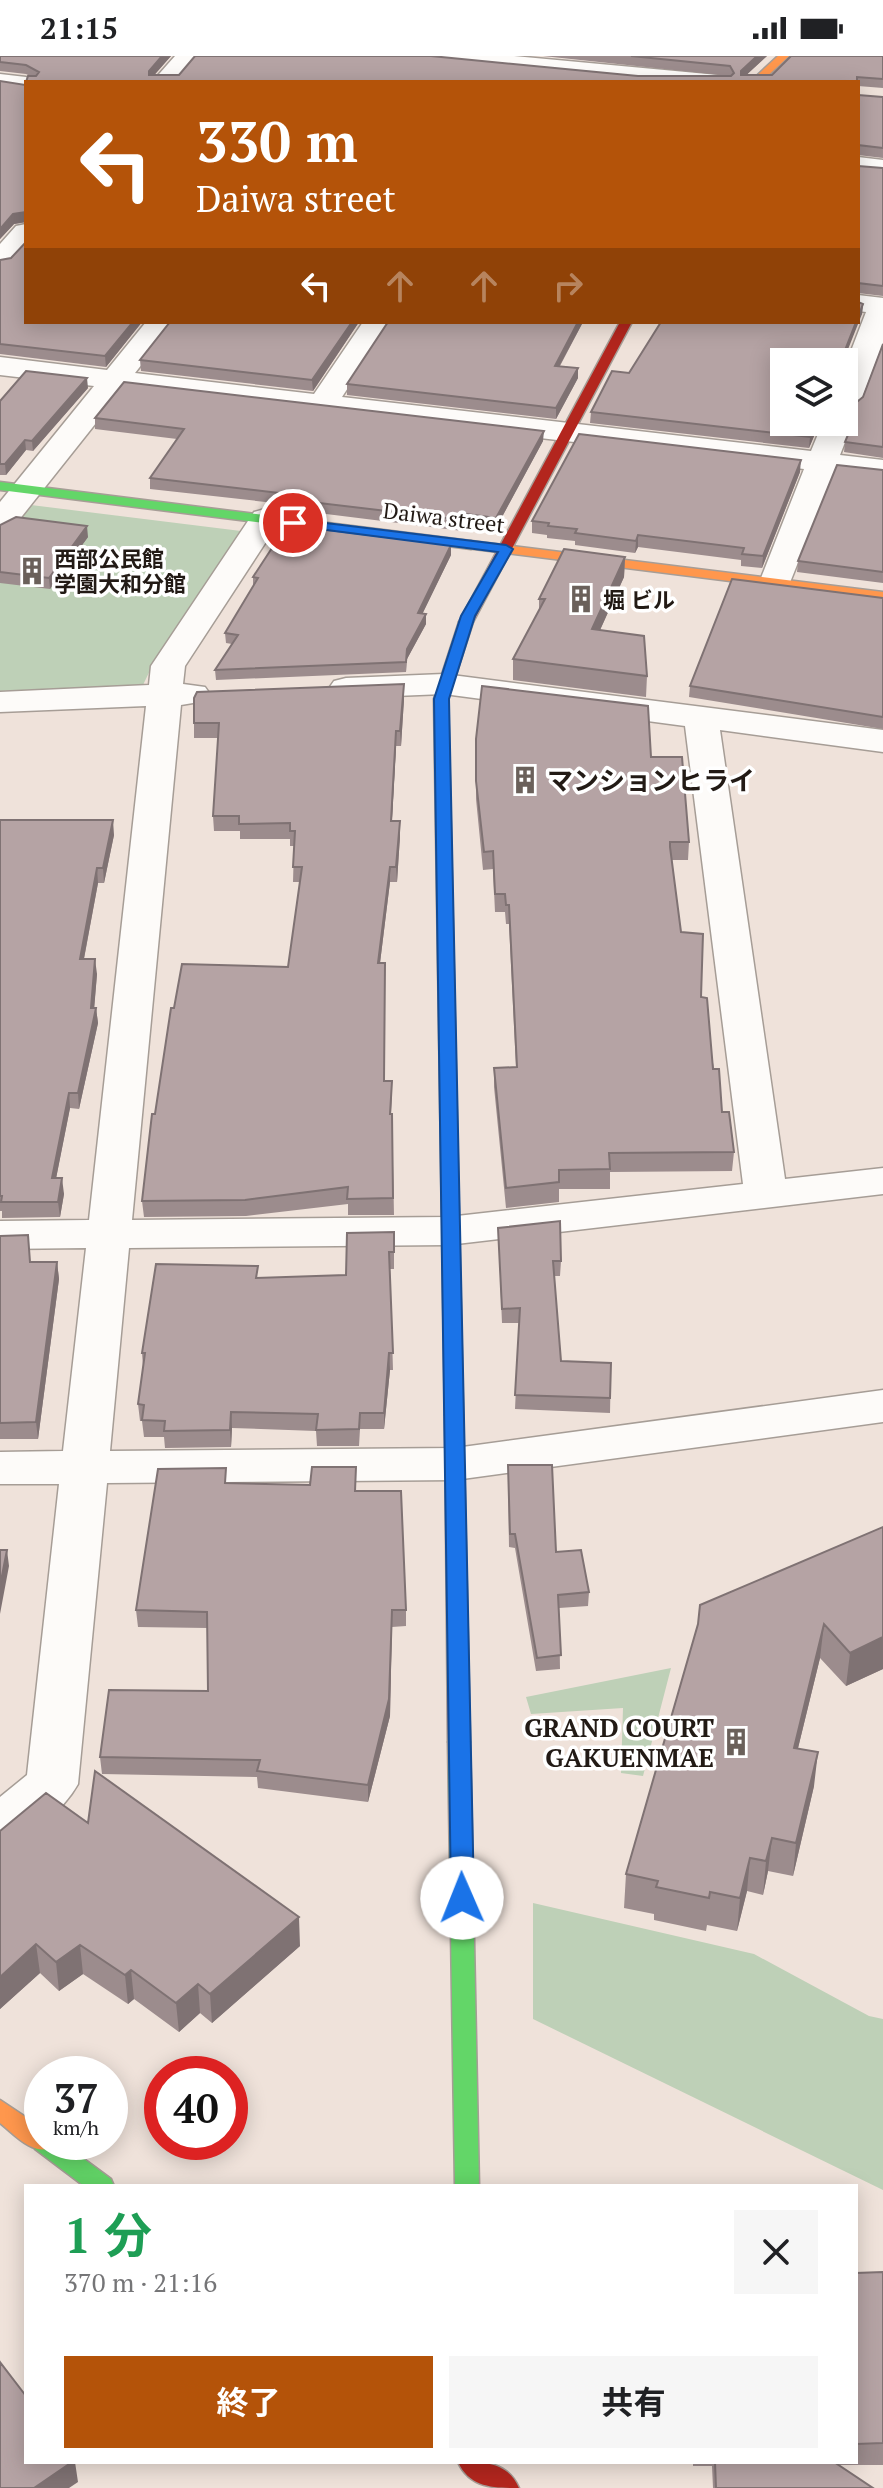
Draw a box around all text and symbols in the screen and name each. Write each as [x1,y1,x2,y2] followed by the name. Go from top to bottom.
[40,8,118,48] text: 21:15
[196,104,358,178] text: 330 m
[64,112,168,216] icon: left
[196,175,396,222] text: Daiwa street
[294,264,338,308] icon: left
[378,264,422,308] icon: ahead
[462,264,506,308] icon: ahead
[546,264,590,308] icon: right
[770,348,858,436] map controls
[770,348,858,436] button: layers
[259,489,327,557] pin
[382,495,506,539] street label: Daiwa street
[271,501,315,545] icon: arrive
[54,544,186,598] place label: 西部公民館 学園大和分館
[17,556,47,586] building icon: 西部公民館 学園大和分館
[566,584,596,614] building icon: 堀 ビル
[603,585,675,614] place label: 堀 ビル
[547,763,755,797] place label: マンションヒライ
[510,765,540,795] building icon: マンションヒライ
[524,1710,714,1774] place label: GRAND COURT GAKUENMAE
[721,1727,751,1757] building icon: GRAND COURT GAKUENMAE
[420,1856,504,1940] position arrow
[144,2056,248,2160] speed limit sign: 40
[53,2071,99,2124] text: 37
[53,2114,99,2141] text: km/h
[64,2203,152,2267] text: 1 分
[734,2210,818,2294] button: close
[64,2265,217,2299] text: 370 m · 21:16
[64,2356,433,2448] button: 終了
[449,2356,818,2448] button: 共有

